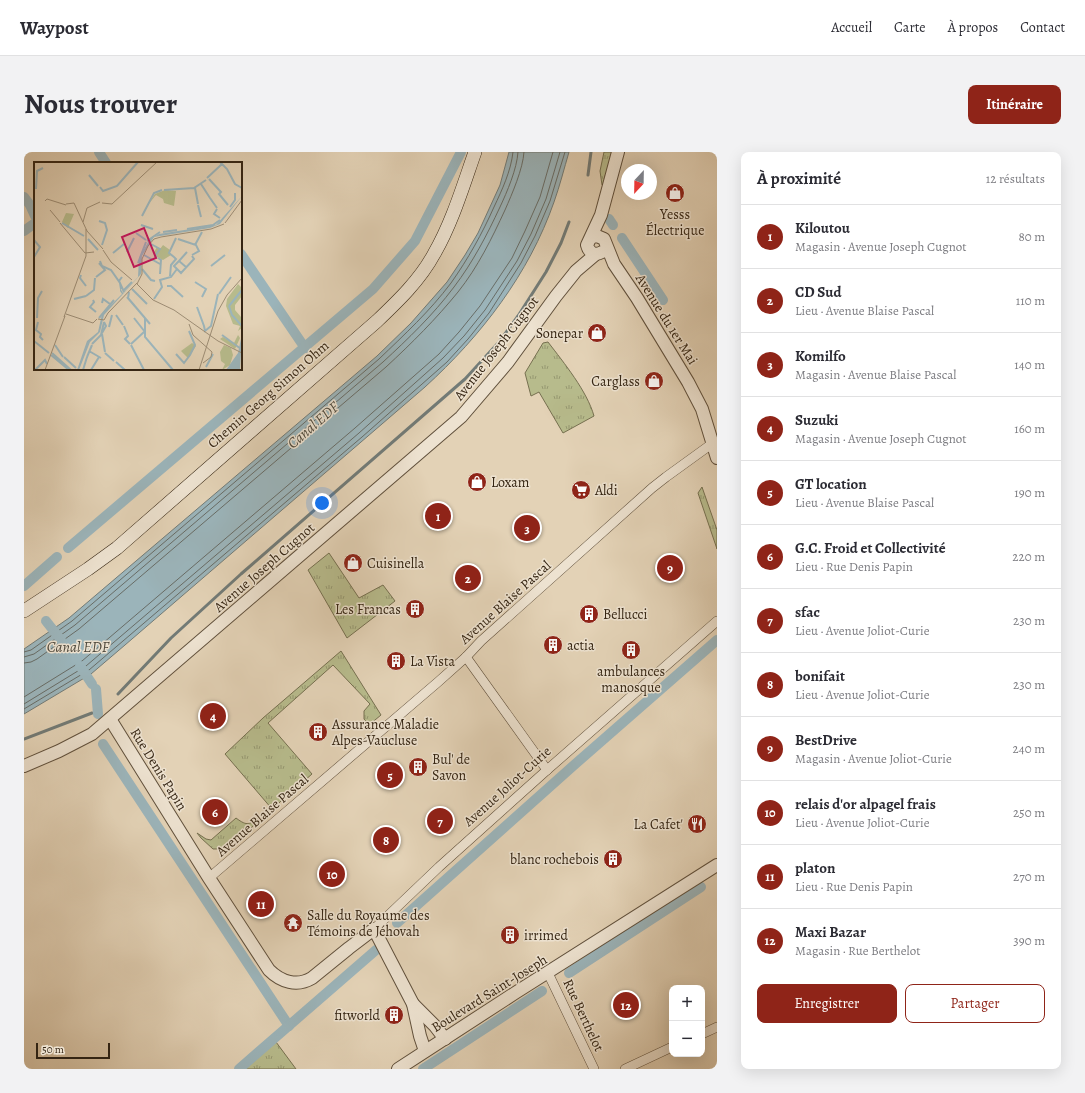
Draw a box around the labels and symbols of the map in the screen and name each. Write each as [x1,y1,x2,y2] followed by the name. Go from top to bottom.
[34,162,242,370] inset map
[621,164,657,200] north arrow
[664,182,686,204] shop icon: Yesss Électrique
[646,205,704,240] place label: Yesss Électrique
[631,269,702,368] street label: Avenue du 1er Mai
[449,292,543,405] street label: Avenue Joseph Cugnot
[586,322,608,344] shop icon: Sonepar
[536,324,584,343] place label: Sonepar
[204,336,333,452] street label: Chemin Georg Simon Ohm
[643,370,665,392] shop icon: Carglass
[591,372,640,391] place label: Carglass
[283,397,344,453] water label: Canal EDF
[466,471,488,493] shop icon: Loxam
[491,473,530,492] place label: Loxam
[570,479,592,501] supermarket icon: Aldi
[594,481,618,500] place label: Aldi
[312,493,332,513] your location
[425,501,451,531] pin: 1
[514,513,540,543] pin: 3
[209,518,319,617] street label: Avenue Joseph Cugnot
[342,552,364,574] shop icon: Cuisinella
[657,553,683,583] pin: 9
[367,554,425,573] place label: Cuisinella
[455,556,555,649] street label: Avenue Blaise Pascal
[455,563,481,593] pin: 2
[404,598,426,620] building icon: Les Francas
[335,600,401,619] place label: Les Francas
[578,603,600,625] building icon: Bellucci
[603,605,648,624] place label: Bellucci
[542,634,564,656] building icon: actia
[567,636,595,655] place label: actia
[47,637,110,657] water label: Canal EDF
[620,639,642,661] building icon: ambulances manosque
[385,650,407,672] building icon: La Vista
[410,652,456,671] place label: La Vista
[597,662,665,697] place label: ambulances manosque
[200,701,226,731] pin: 4
[331,715,439,750] place label: Assurance Maladie Alpes-Vaucluse
[307,721,329,743] building icon: Assurance Maladie Alpes-Vaucluse
[126,724,192,814] street label: Rue Denis Papin
[459,742,555,831] street label: Avenue Joliot-Curie
[432,750,470,785] place label: Bul' de Savon
[407,756,429,778] building icon: Bul' de Savon
[377,760,403,790] pin: 5
[211,770,313,861] street label: Avenue Blaise Pascal
[202,797,228,827] pin: 6
[427,806,453,836] pin: 7
[686,813,708,835] restaurant icon: La Cafet'
[634,815,683,834] place label: La Cafet'
[373,825,399,855] pin: 8
[602,848,624,870] building icon: blanc rochebois
[510,850,599,869] place label: blanc rochebois
[319,859,345,889] pin: 10
[248,889,274,919] pin: 11
[307,906,430,941] place label: Salle du Royaume des Témoins de Jéhovah
[282,912,304,934] temple icon: Salle du Royaume des Témoins de Jéhovah
[499,924,521,946] building icon: irrimed
[524,926,569,945] place label: irrimed
[428,950,551,1037] street label: Boulevard Saint-Joseph
[558,976,609,1055] street label: Rue Berthelot
[613,990,639,1020] pin: 12
[383,1004,405,1026] building icon: fitworld
[334,1006,380,1025] place label: fitworld
[36,1041,110,1060] scale bar

